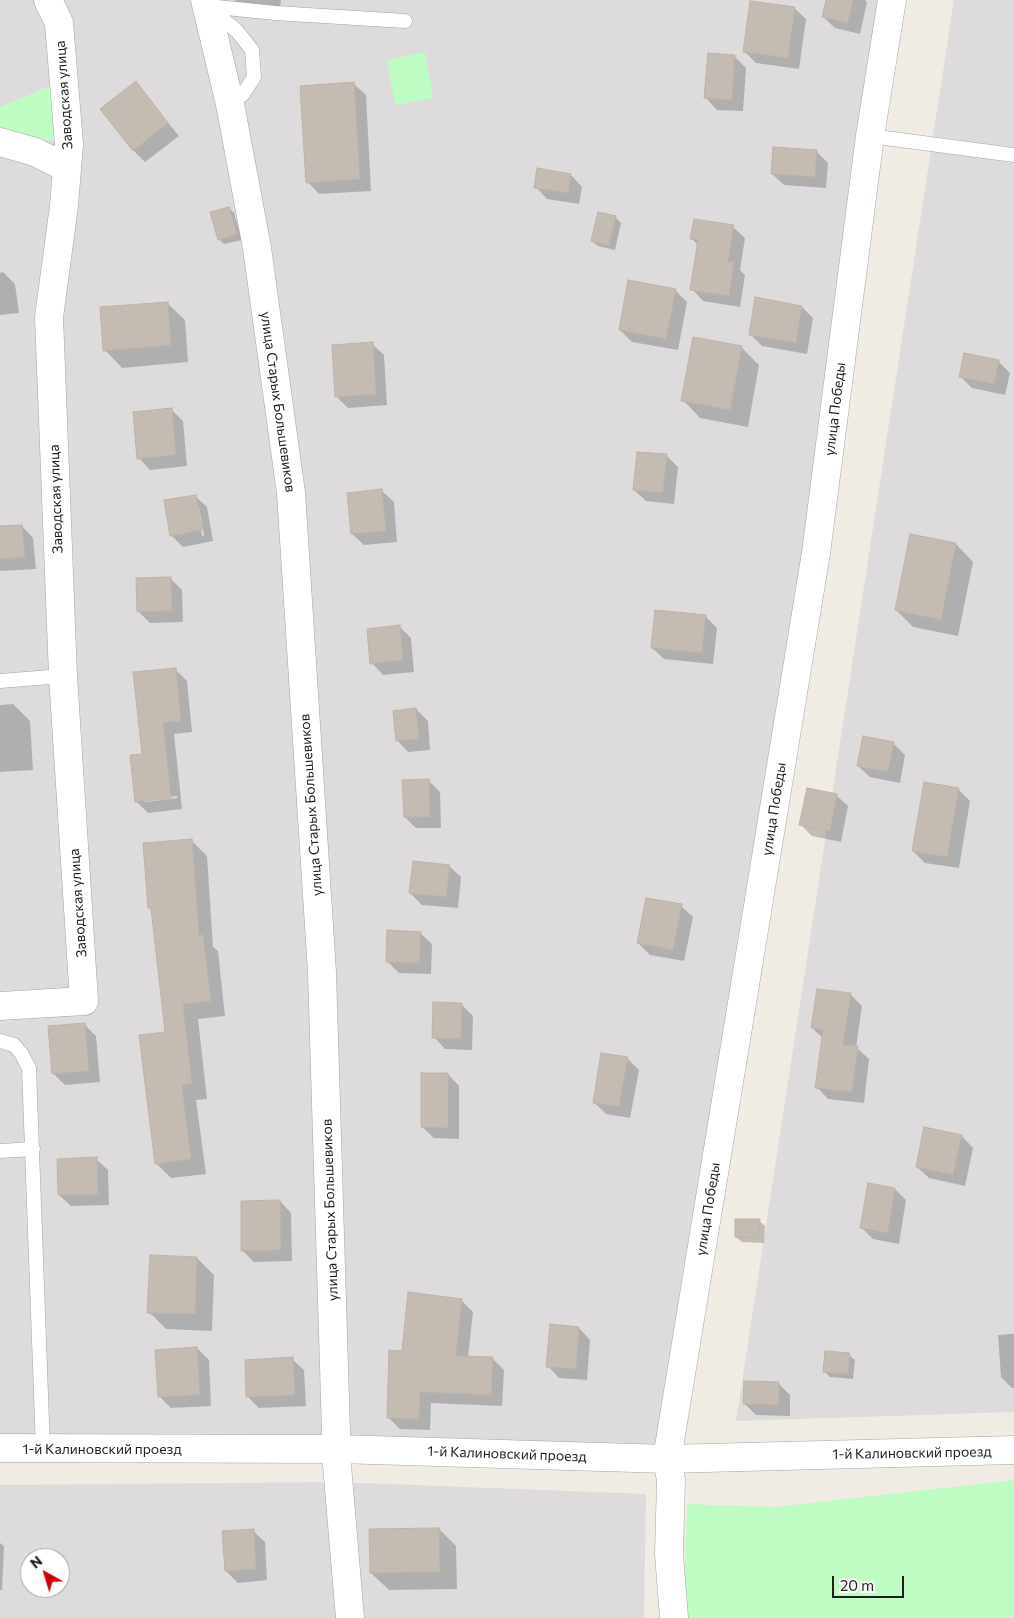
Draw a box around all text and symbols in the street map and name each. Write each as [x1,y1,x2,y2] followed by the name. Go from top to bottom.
[52,40,76,150] street label: Заводская улица
[257,311,299,493] street label: улица Старых Большевиков
[821,361,849,457] street label: улица Победы
[46,444,66,554] street label: Заводская улица
[296,713,326,897] street label: улица Старых Большевиков
[758,761,790,857] street label: улица Победы
[66,848,90,958] street label: Заводская улица
[318,1119,342,1301] street label: улица Старых Большевиков
[692,1161,724,1257] street label: улица Победы
[22,1441,182,1457] street label: 1-й Калиновский проезд
[427,1443,587,1465] street label: 1-й Калиновский проезд
[832,1443,992,1463] street label: 1-й Калиновский проезд
[20,1548,70,1598] north arrow
[26,1552,45,1572] text: N
[834,1566,906,1598] scale bar
[840,1576,874,1594] text: 20 m

